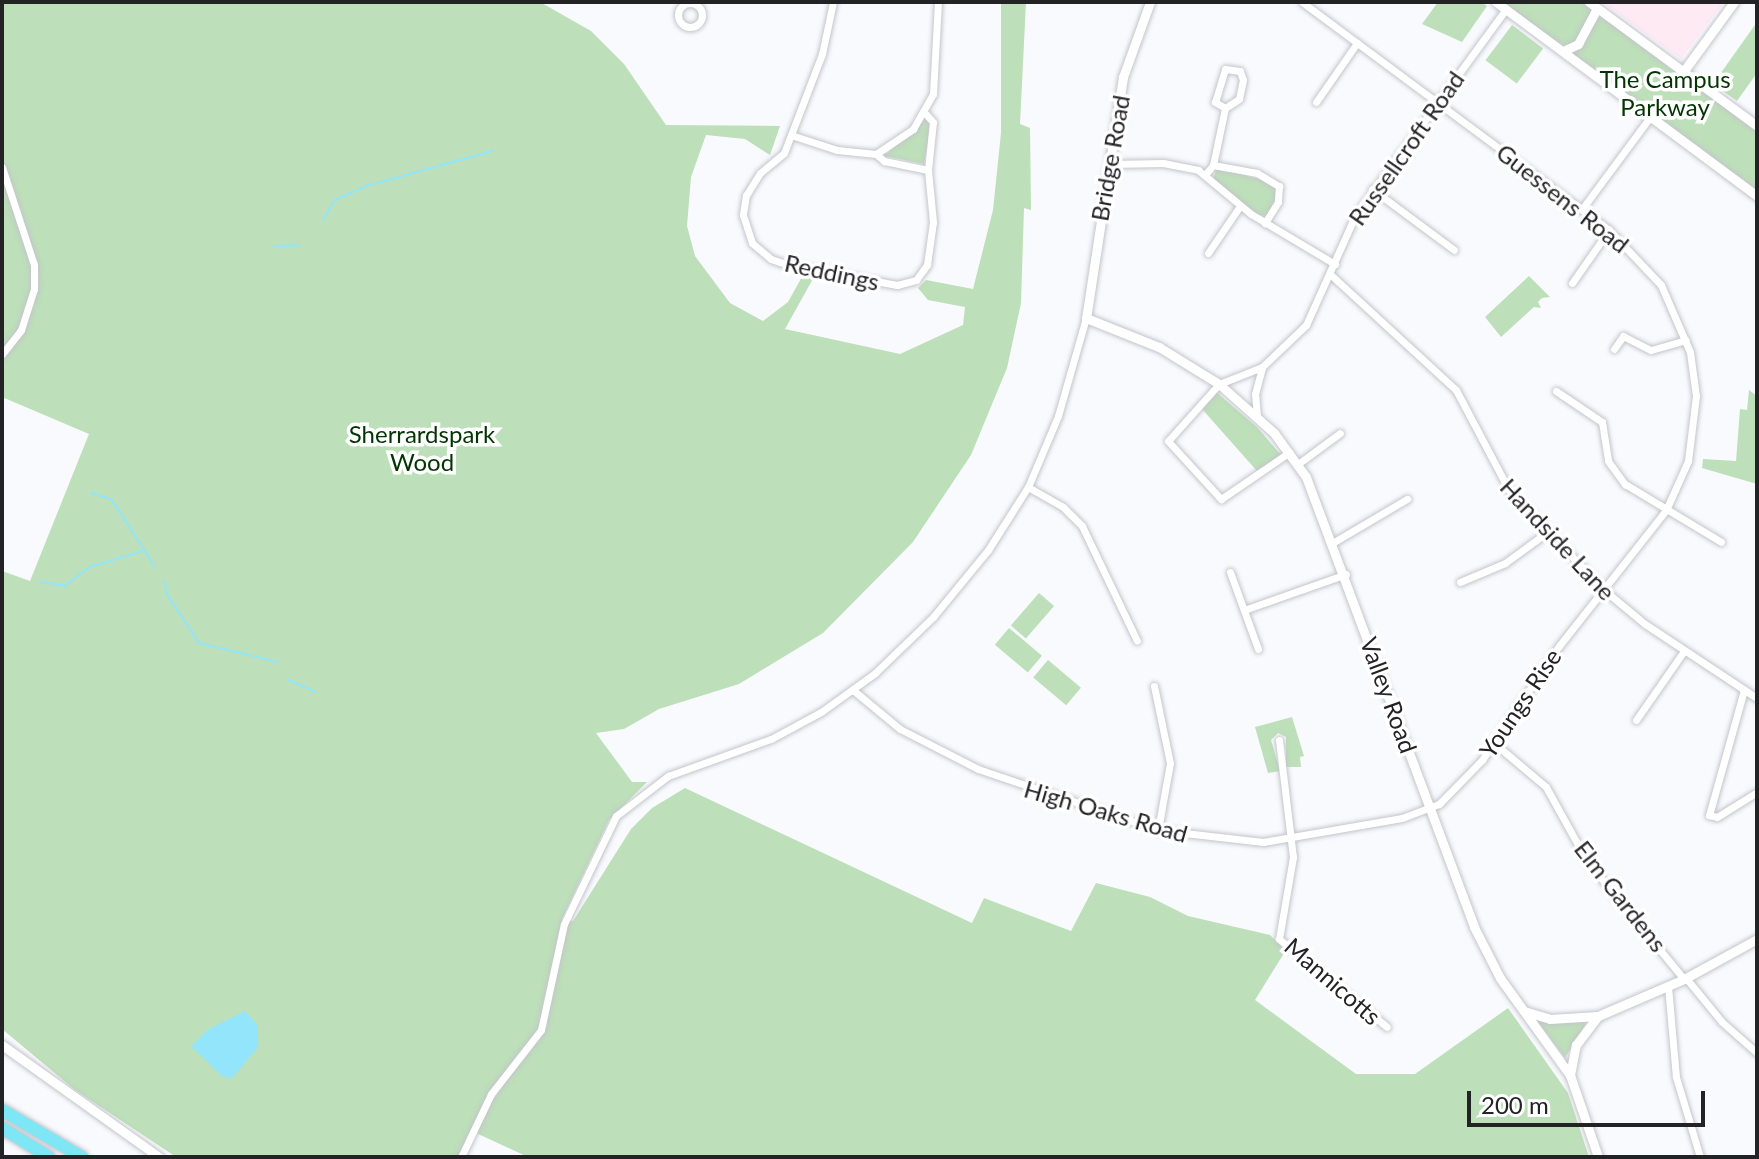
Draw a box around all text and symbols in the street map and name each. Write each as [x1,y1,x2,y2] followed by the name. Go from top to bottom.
[1342,65,1470,231] street label: Russellcroft Road
[1599,65,1731,121] park label: The Campus Parkway
[1085,93,1135,223] street label: Bridge Road
[1491,137,1635,259] street label: Guessens Road
[782,248,882,296] street label: Reddings
[349,420,495,476] park label: Sherrardspark Wood
[1494,472,1622,606] street label: Handside Lane
[1355,633,1423,757] street label: Valley Road
[1473,643,1567,763] street label: Youngs Rise
[1021,774,1191,848] street label: High Oaks Road
[1569,835,1673,957] street label: Elm Gardens
[1279,931,1387,1031] street label: Mannicotts
[1471,1075,1709,1125] scale bar
[1481,1090,1549,1119] text: 200 m

